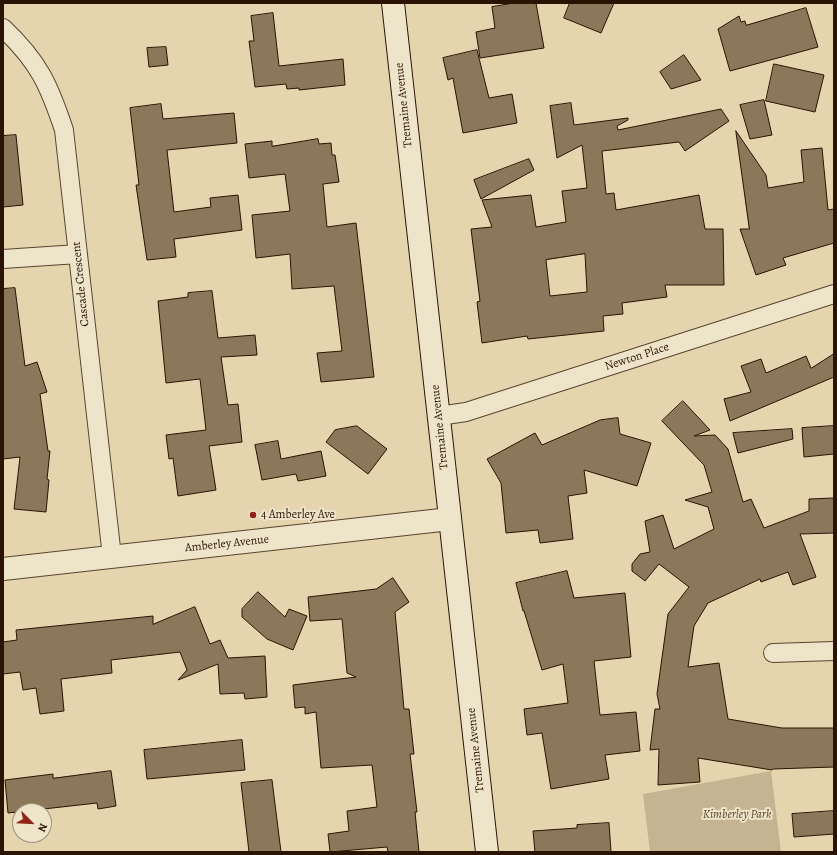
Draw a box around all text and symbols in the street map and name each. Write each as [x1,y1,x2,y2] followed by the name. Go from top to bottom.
[392,62,416,148] street label: Tremaine Avenue
[69,241,93,327] street label: Cascade Crescent
[603,340,671,374] street label: Newton Place
[428,384,452,470] street label: Tremaine Avenue
[261,508,335,522] place label: 4 Amberley Ave
[248,510,258,520] marker: 4 Amberley Ave
[184,532,270,556] street label: Amberley Avenue
[464,707,488,793] street label: Tremaine Avenue
[12,803,52,843] north arrow
[703,808,771,822] park label: Kimberley Park
[34,821,51,834] text: N

